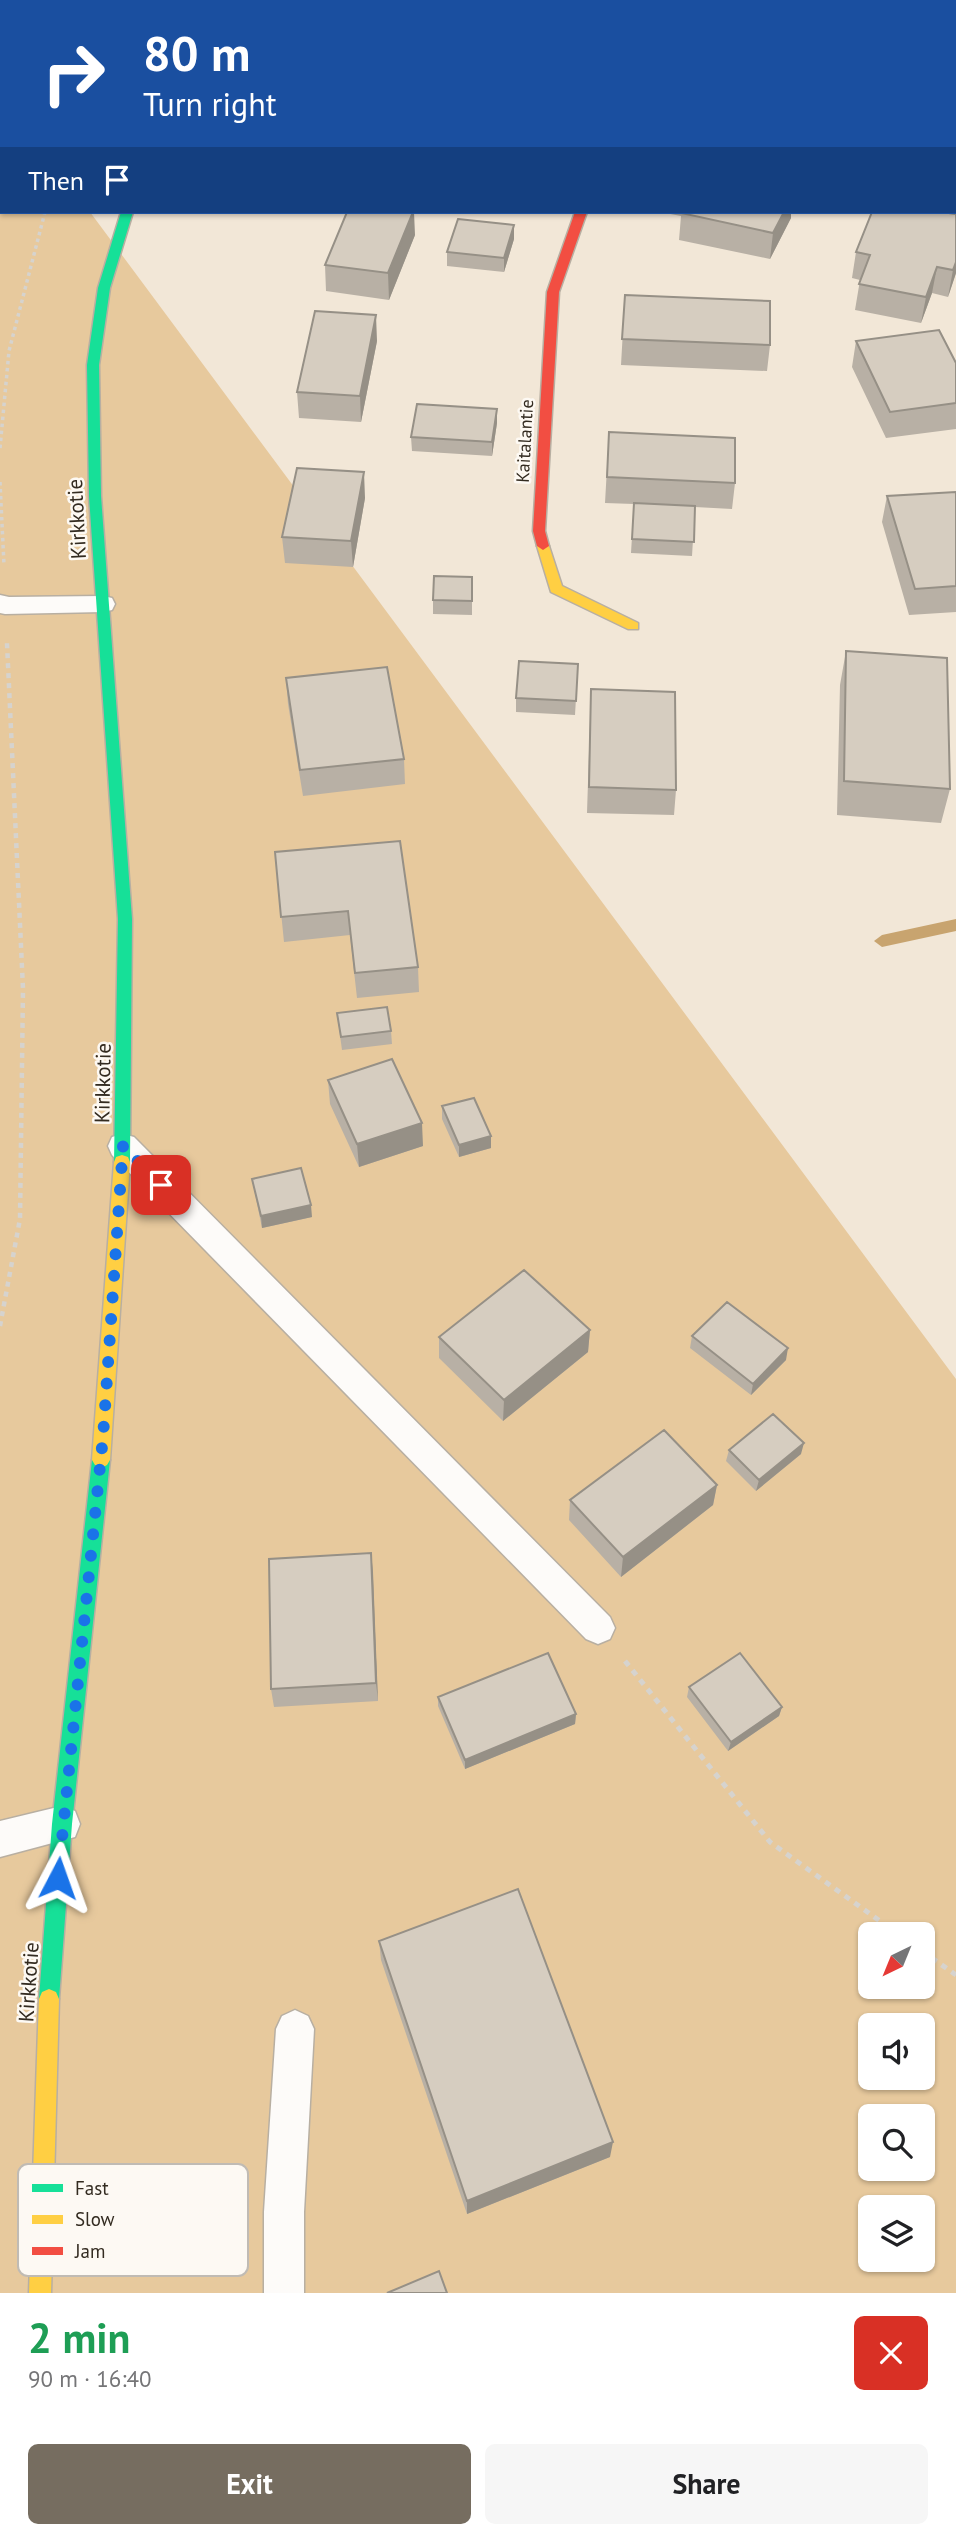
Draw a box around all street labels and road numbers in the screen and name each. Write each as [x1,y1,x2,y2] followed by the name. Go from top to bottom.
[511,399,538,483] street label: Kaitalantie
[61,478,92,560] street label: Kirkkotie
[88,1043,117,1123] street label: Kirkkotie
[12,1941,45,2023] street label: Kirkkotie

